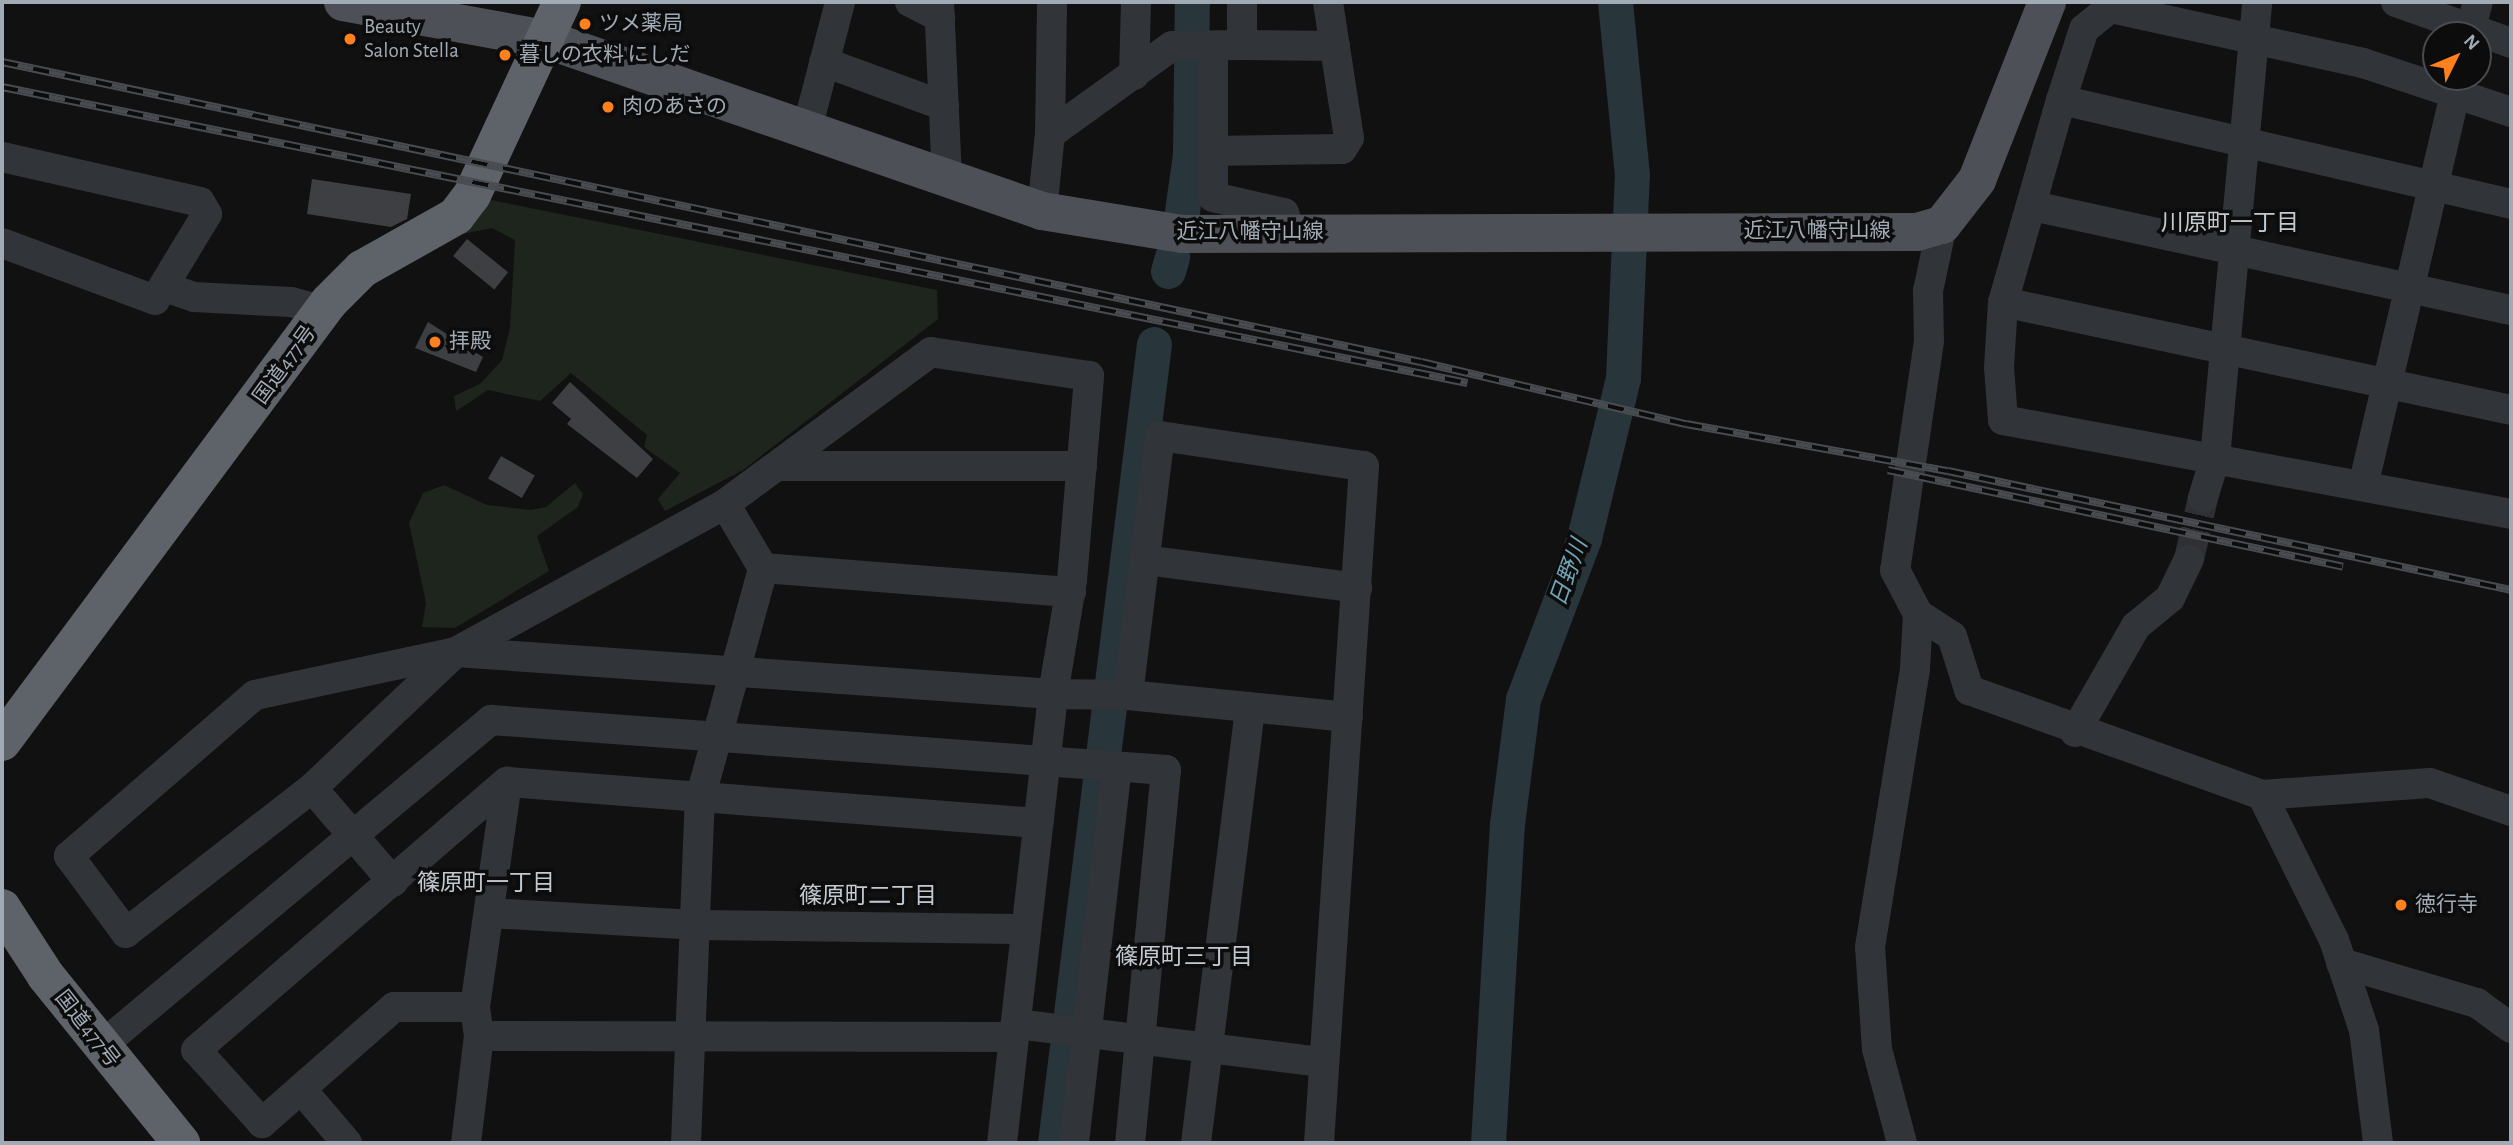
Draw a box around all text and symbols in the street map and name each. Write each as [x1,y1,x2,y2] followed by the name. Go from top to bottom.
[599,11,683,37] place label: ツメ薬局
[364,14,459,64] place label: Beauty Salon Stella
[577,16,593,32] marker: ツメ薬局
[2422,21,2492,91] north arrow
[342,31,358,47] marker: Beauty Salon Stella
[2460,31,2483,54] text: N
[519,42,690,68] place label: 暮しの衣料 にしだ
[497,47,513,63] marker: 暮しの衣料 にしだ
[622,94,727,120] place label: 肉のあさの
[600,99,616,115] marker: 肉のあさの
[2161,210,2299,238] district label: 川原町一丁目
[1744,218,1890,244] street label: 近江八幡守山線
[1177,219,1323,245] street label: 近江八幡守山線
[248,321,322,409] street label: 国道477号
[449,329,491,355] place label: 拝殿
[427,334,443,350] marker: 拝殿
[1545,536,1595,610] water label: 日野川
[417,870,555,898] district label: 篠原町一丁目
[799,883,937,911] district label: 篠原町二丁目
[2415,892,2478,918] place label: 徳行寺
[2393,897,2409,913] marker: 徳行寺
[1115,944,1253,972] district label: 篠原町三丁目
[49,986,125,1072] street label: 国道477号

